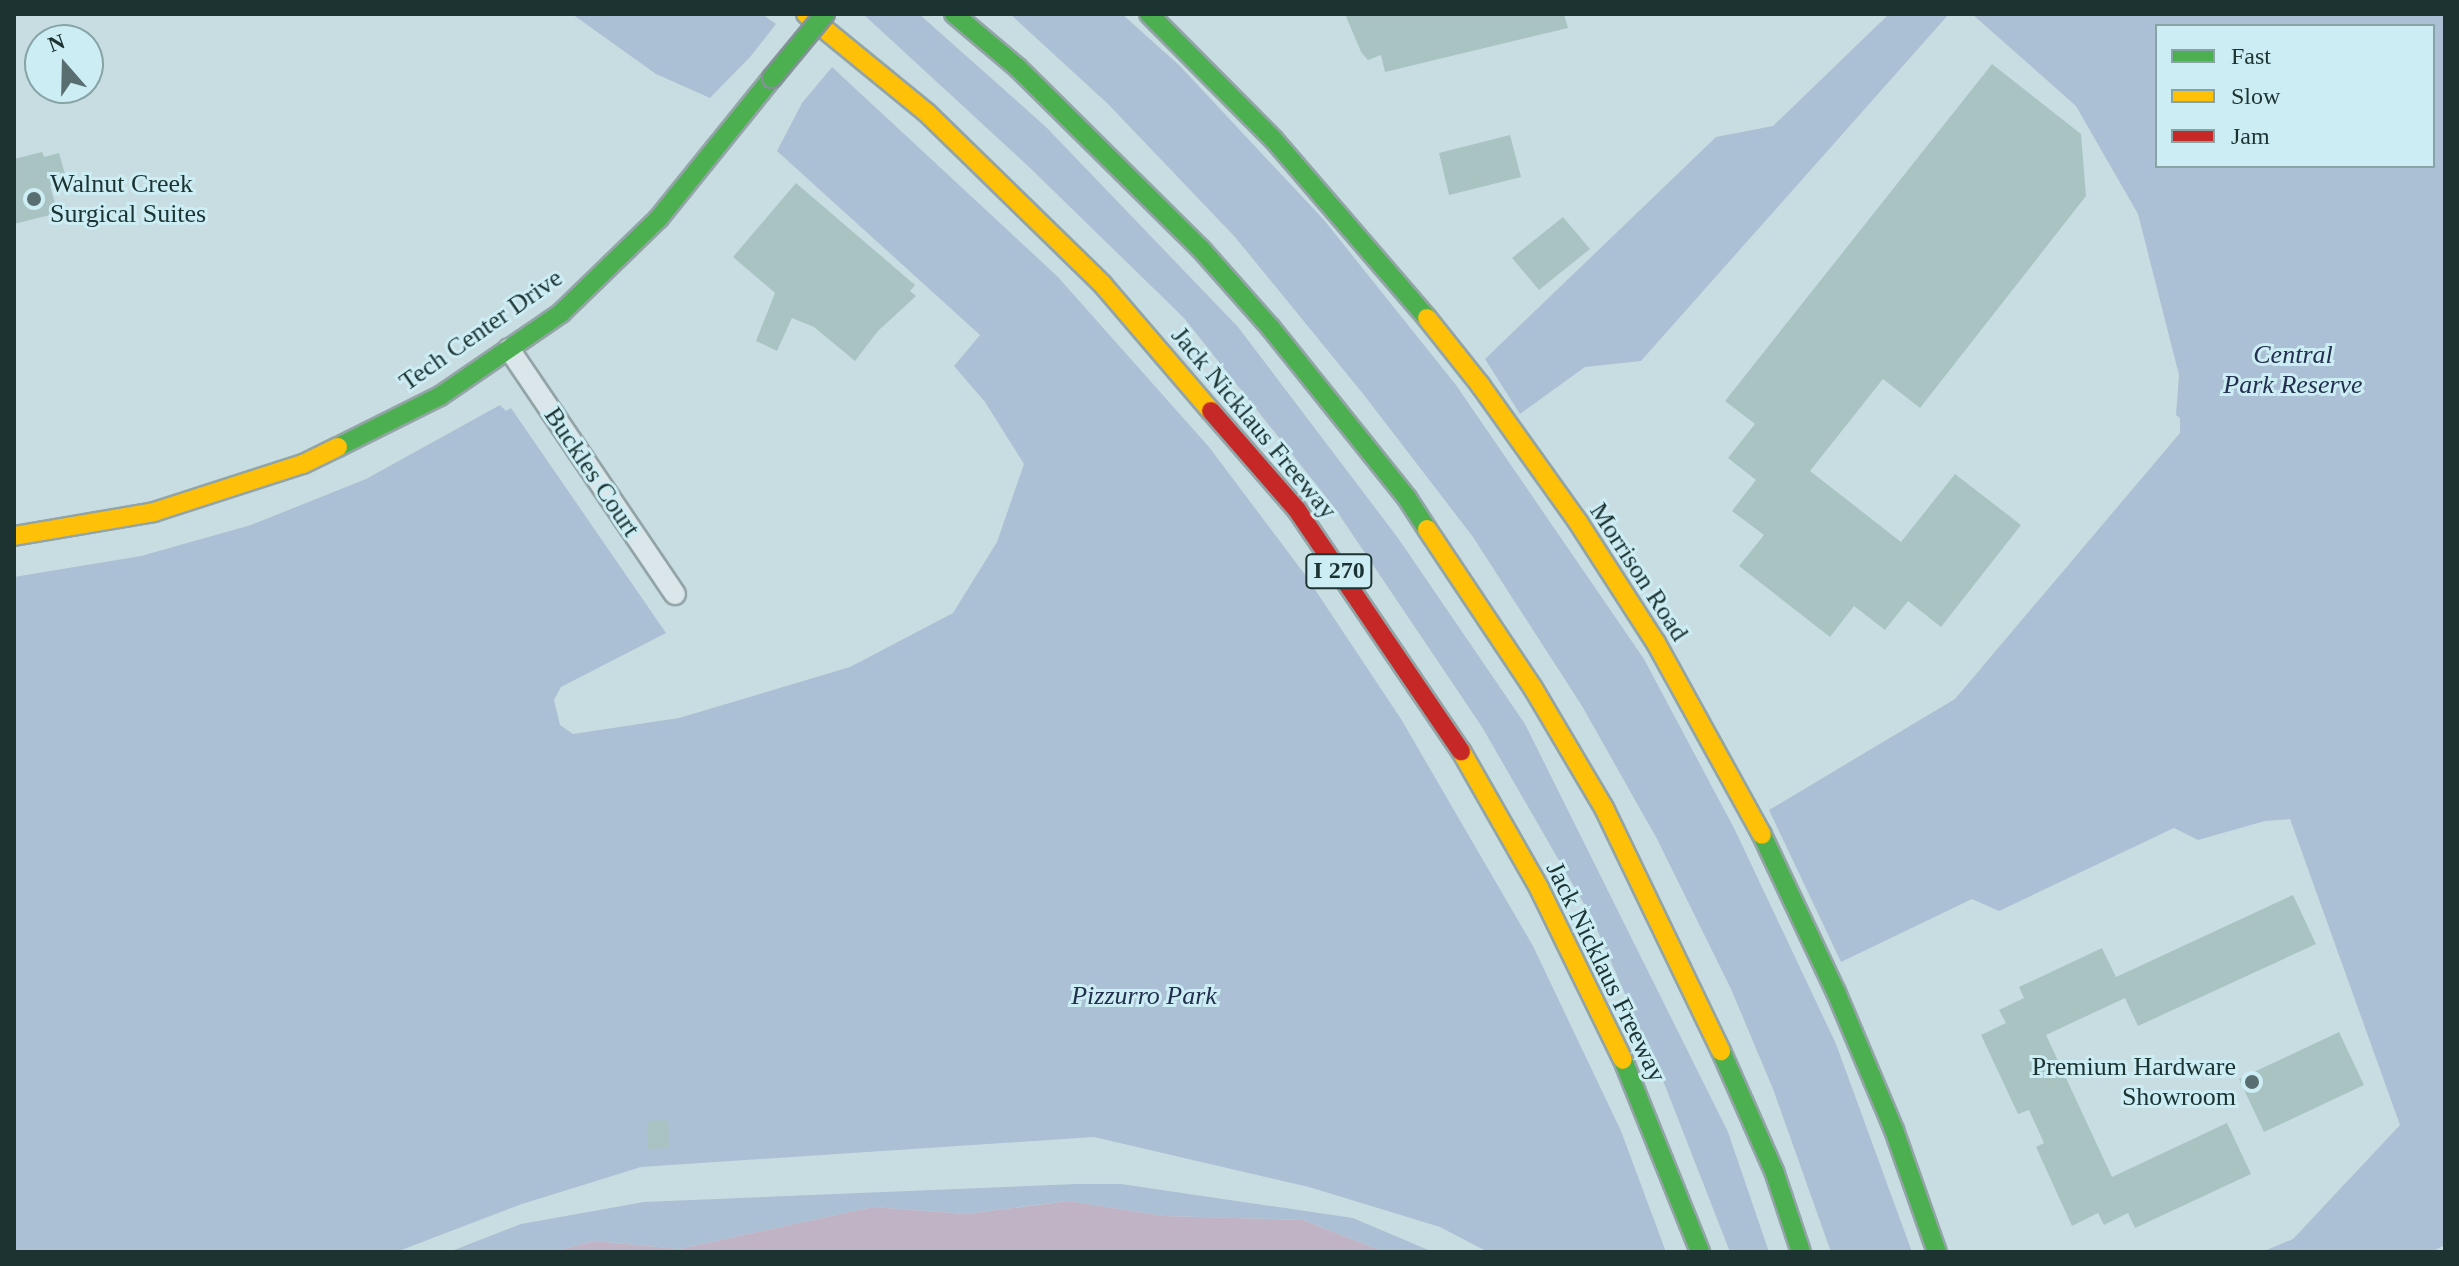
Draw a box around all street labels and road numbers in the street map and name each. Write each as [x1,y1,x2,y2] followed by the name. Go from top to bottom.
[394,262,568,398] street label: Tech Center Drive
[1165,321,1343,525] street label: Jack Nicklaus Freeway
[537,401,647,543] street label: Buckles Court
[1583,497,1695,647] street label: Morrison Road
[1305,551,1373,591] road number: I 270
[1539,857,1673,1087] street label: Jack Nicklaus Freeway

